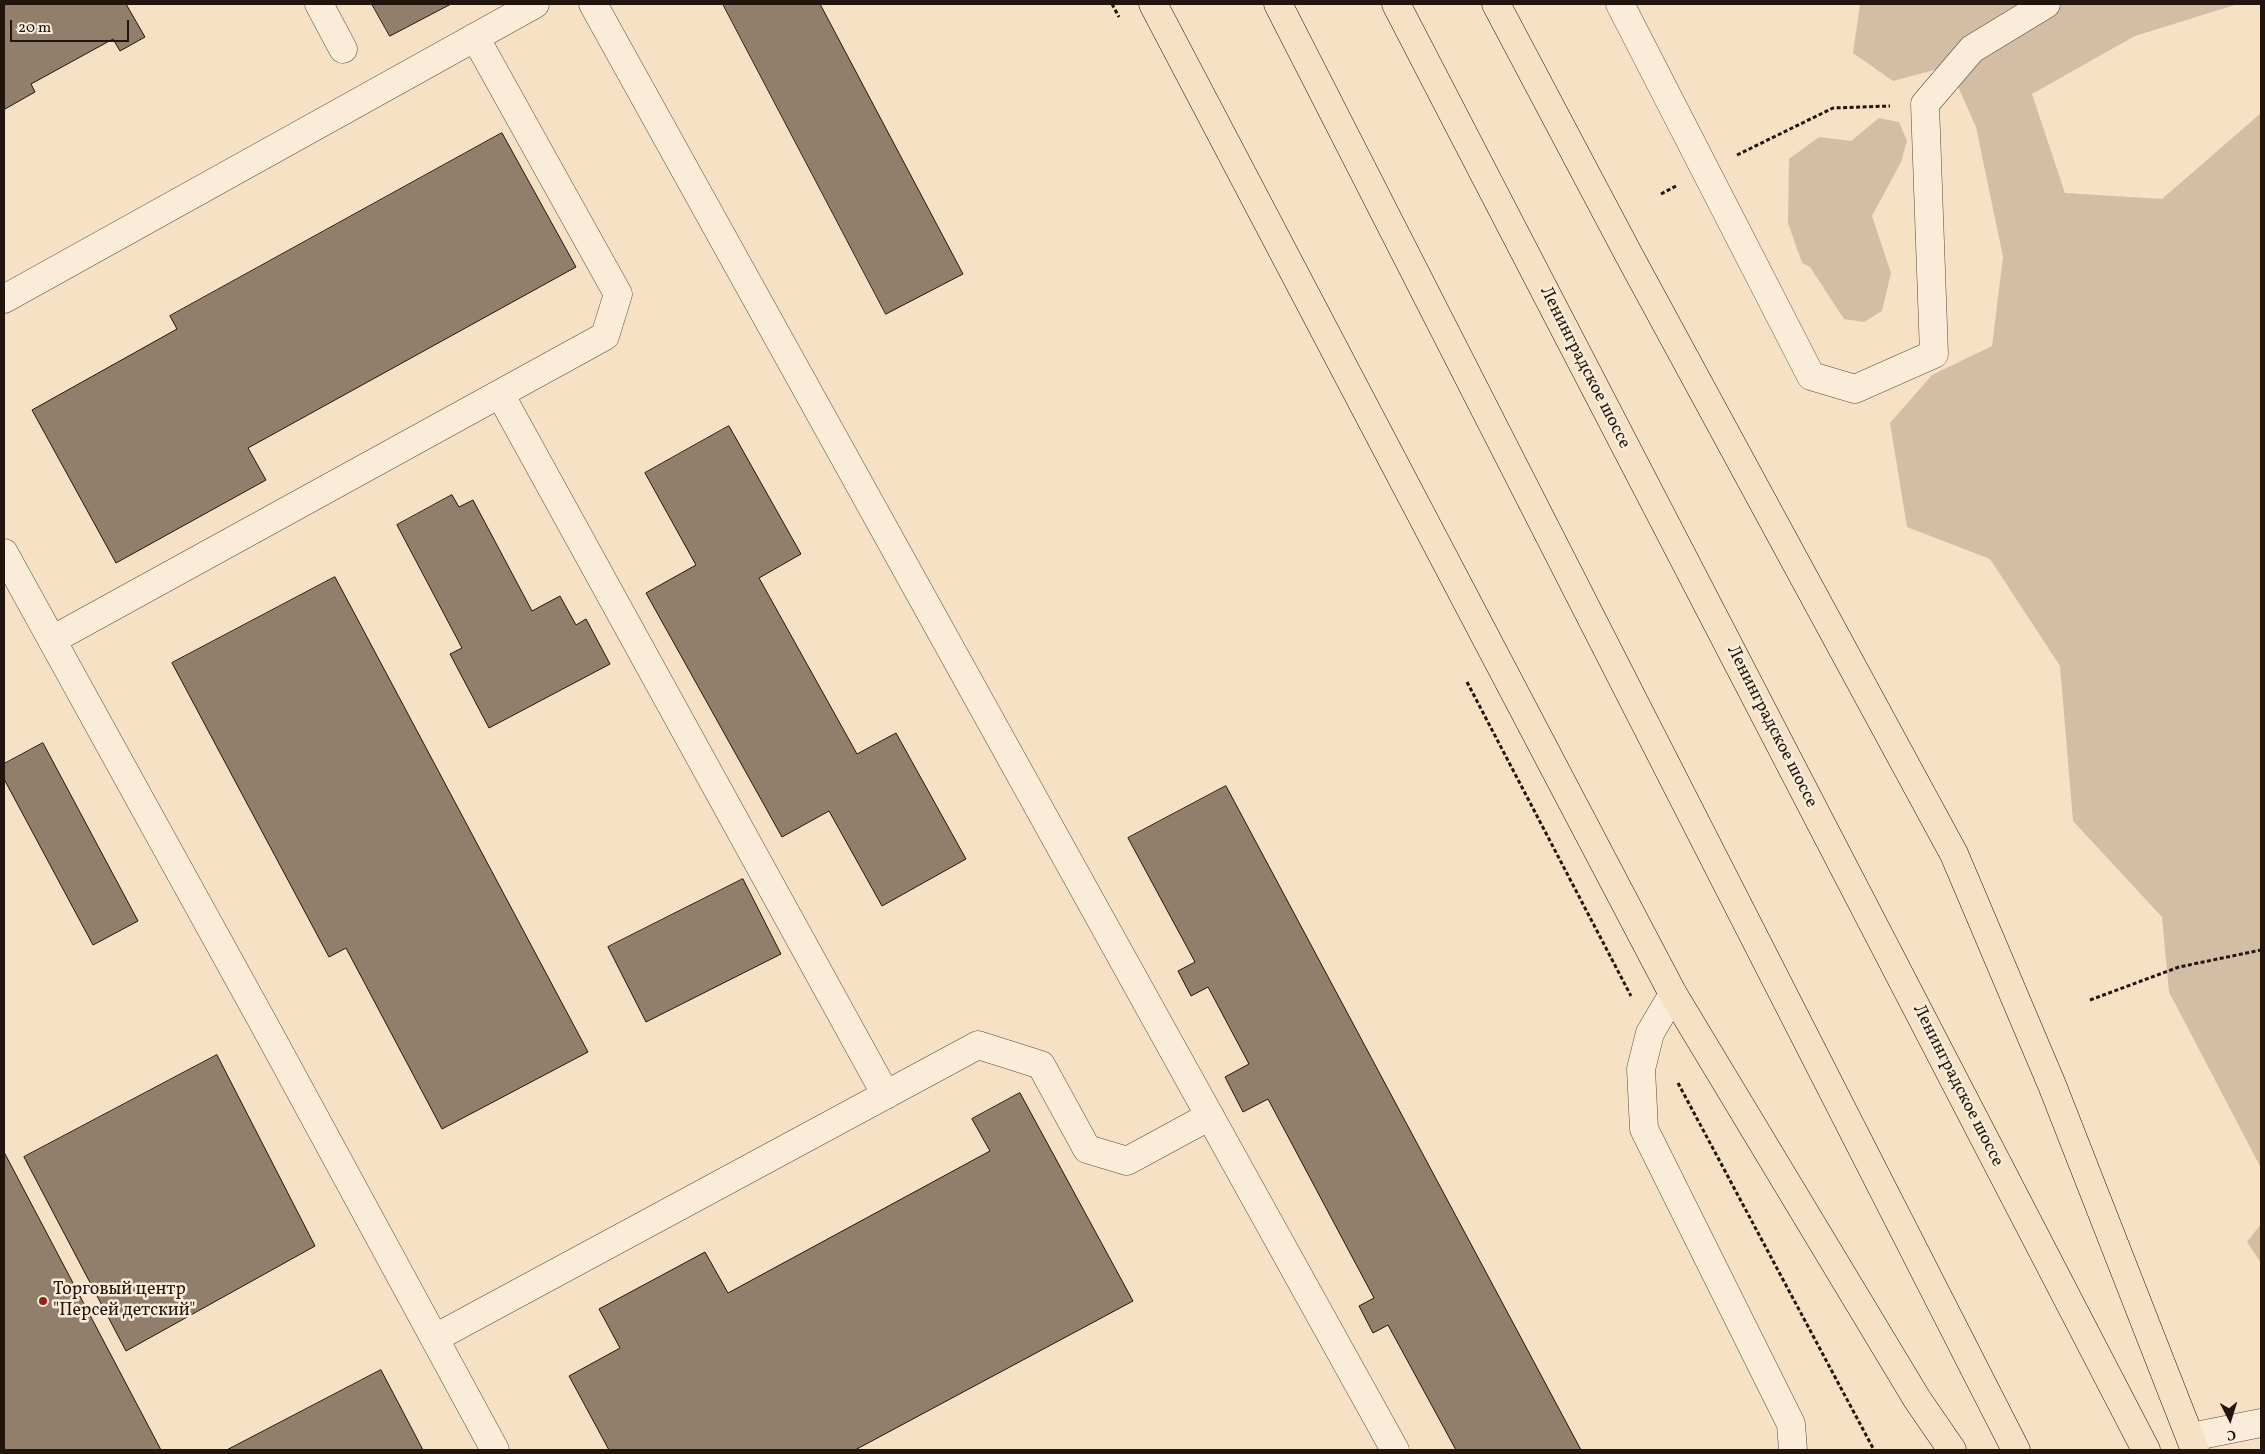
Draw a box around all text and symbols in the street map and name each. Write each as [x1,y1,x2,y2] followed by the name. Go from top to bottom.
[12,10,131,42] scale bar
[18,18,51,39] text: 20 m
[1534,283,1634,453] street label: Ленинградское шоссе
[1721,642,1821,812] street label: Ленинградское шоссе
[1907,1001,2007,1171] street label: Ленинградское шоссе
[53,1280,196,1322] place label: Торговый центр "Персей детский"
[37,1295,49,1307] marker: Торговый центр "Персей детский"
[2205,1394,2255,1444] north arrow
[2226,1425,2237,1444] text: С

